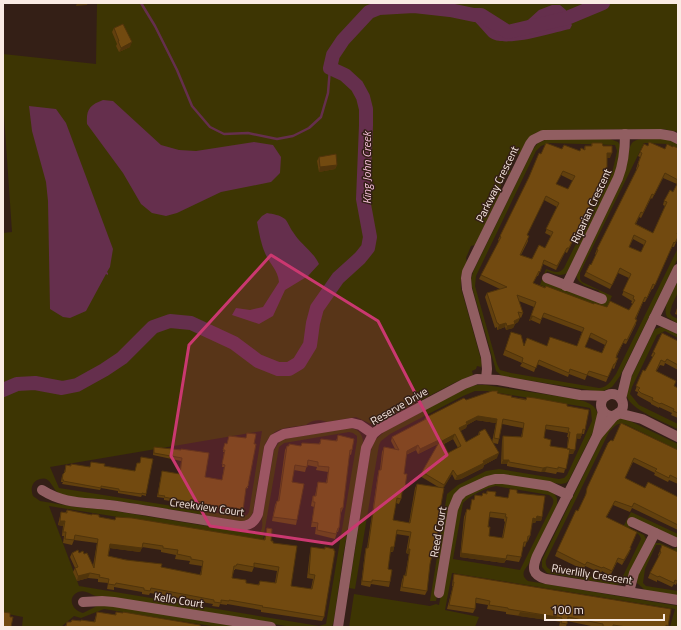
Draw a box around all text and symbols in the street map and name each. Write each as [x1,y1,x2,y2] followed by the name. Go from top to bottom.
[357,130,376,204] water label: King John Creek
[472,143,522,225] street label: Parkway Crescent
[567,166,615,246] street label: Riparian Crescent
[367,383,431,429] street label: Reserve Drive
[169,494,245,520] street label: Creekview Court
[426,505,450,559] street label: Reed Court
[550,560,634,588] street label: Riverlilly Crescent
[153,588,205,612] street label: Kello Court
[545,596,664,622] scale bar
[551,600,584,619] text: 100 m

